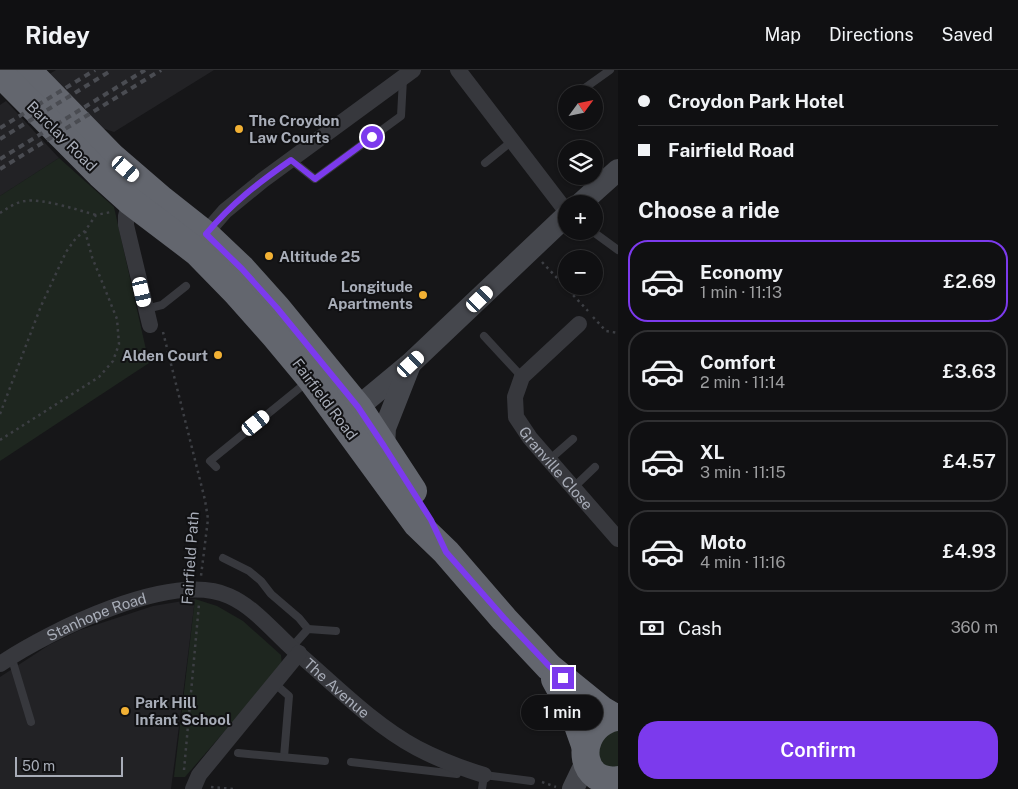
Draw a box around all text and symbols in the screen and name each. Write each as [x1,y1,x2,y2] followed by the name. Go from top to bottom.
[25,21,90,49] text: Ridey
[764,24,801,45] text: Map
[829,24,914,45] text: Directions
[942,24,993,45] text: Saved
[558,85,602,130] north arrow
[558,85,603,295] map controls
[668,90,844,112] text: Croydon Park Hotel
[24,98,100,174] street label: Barclay Road
[249,112,339,146] place label: The Croydon Law Courts
[233,123,245,135] marker: The Croydon Law Courts
[361,126,383,148] route start
[668,139,794,161] text: Fairfield Road
[558,140,603,185] button: layers
[109,153,142,185] car
[558,195,603,240] button: +
[638,197,780,223] text: Choose a ride
[279,248,360,265] place label: Altitude 25
[263,250,275,262] marker: Altitude 25
[558,250,603,295] button: −
[640,259,685,304] icon: car
[700,261,783,283] text: Economy
[943,270,996,292] text: £2.69
[131,276,152,308] car
[327,278,413,312] place label: Longitude Apartments
[463,283,496,315] car
[700,283,782,302] text: 1 min · 11:13
[417,289,429,301] marker: Longitude Apartments
[122,347,208,364] place label: Alden Court
[394,348,427,380] car
[212,349,224,361] marker: Alden Court
[640,349,685,394] icon: car
[700,351,776,373] text: Comfort
[289,355,361,443] street label: Fairfield Road
[942,360,996,382] text: £3.63
[700,373,785,392] text: 2 min · 11:14
[239,408,272,438] car
[516,423,597,513] street label: Granville Close
[640,439,685,484] icon: car
[700,441,725,463] text: XL
[943,450,996,472] text: £4.57
[700,463,786,482] text: 3 min · 11:15
[178,511,202,605] street label: Fairfield Path
[640,529,685,574] icon: car
[700,531,746,553] text: Moto
[943,540,996,562] text: £4.93
[700,553,786,572] text: 4 min · 11:16
[43,589,148,644] street label: Stanhope Road
[638,614,666,642] icon: cash
[678,617,722,639] text: Cash
[951,618,998,637] text: 360 m
[301,655,373,721] street label: The Avenue
[552,667,574,689] route end
[135,694,231,728] place label: Park Hill Infant School
[522,696,604,730] callout: 1 min
[543,703,581,722] text: 1 min
[119,705,131,717] marker: Park Hill Infant School
[638,721,998,779] button: Confirm
[15,754,122,777] scale bar
[22,758,55,774] text: 50 m

